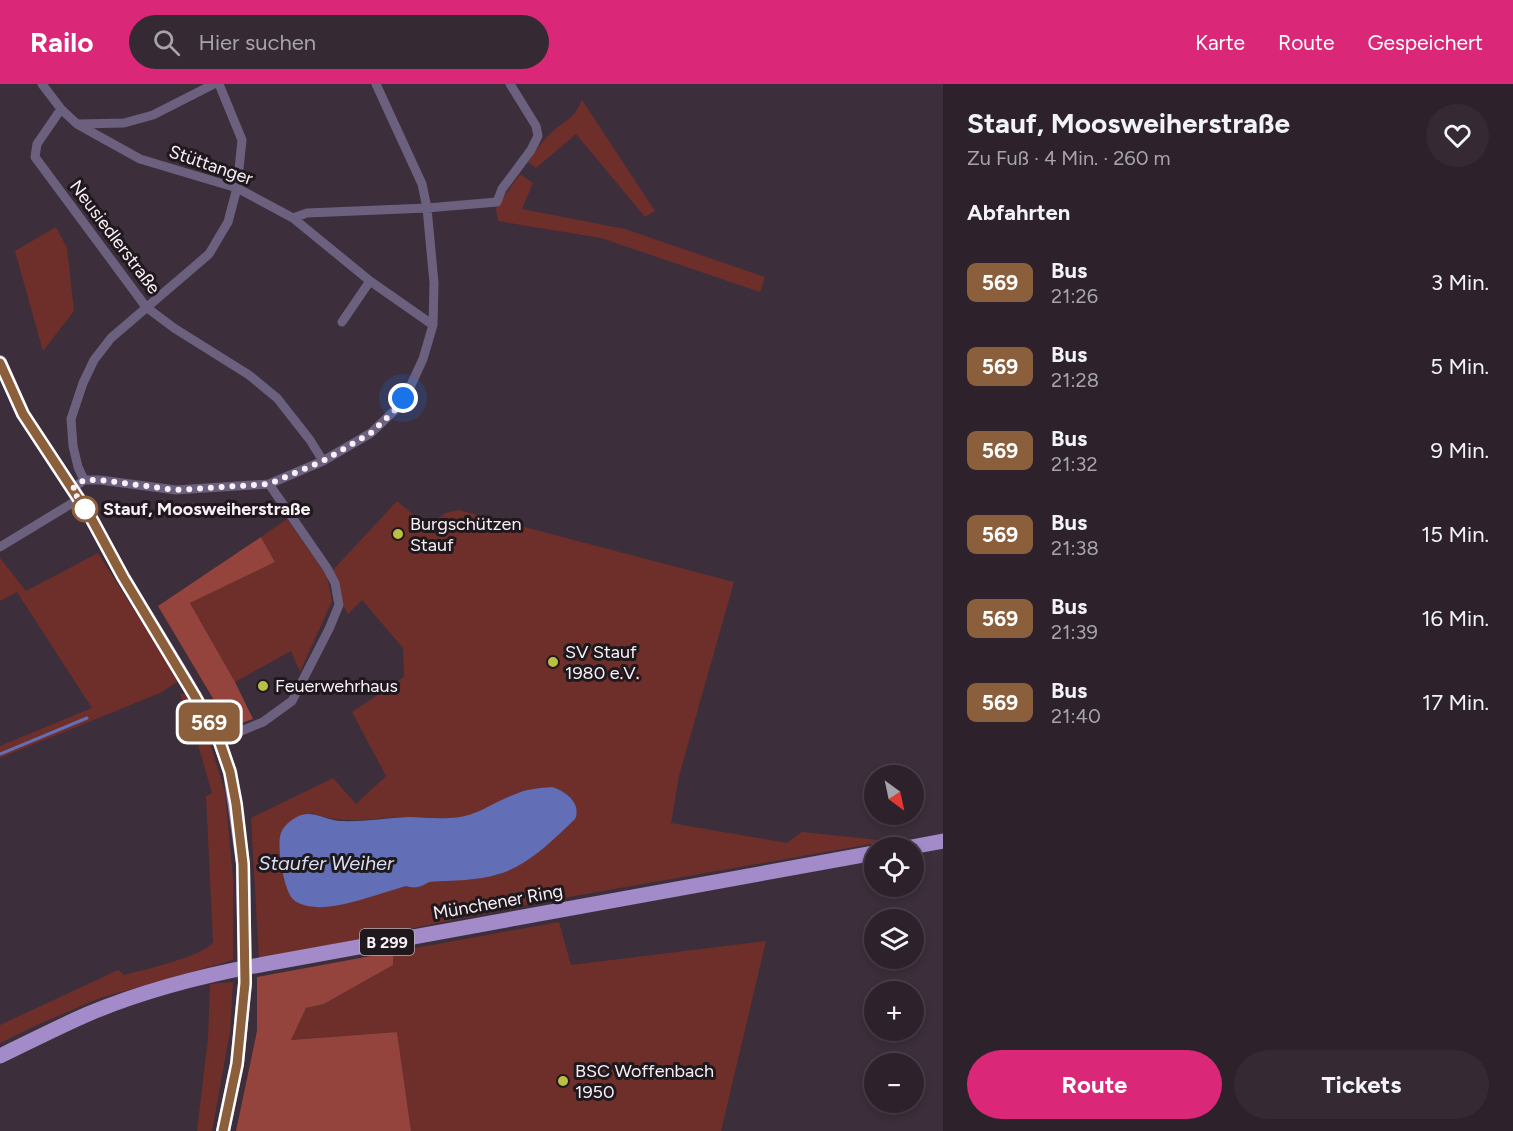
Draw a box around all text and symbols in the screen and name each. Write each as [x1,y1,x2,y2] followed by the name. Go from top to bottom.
[129,15,549,69] search box
[30,25,93,59] text: Railo
[150,26,183,59] icon: search
[198,29,316,56] text: Hier suchen
[1195,30,1245,55] text: Karte
[1278,30,1334,55] text: Route
[1367,30,1483,55] text: Gespeichert
[1426,104,1489,167] button: heart
[967,106,1290,140] text: Stauf, Moosweiherstraße
[166,140,256,190] street label: Stüttanger
[967,146,1170,170] text: Zu Fuß · 4 Min. · 260 m
[65,176,165,298] street label: Neusiedlerstraße
[967,199,1070,226] text: Abfahrten
[1051,257,1087,284] text: Bus
[1431,269,1489,296] text: 3 Min.
[982,270,1018,295] text: 569
[1051,284,1098,308] text: 21:26
[1051,341,1087,368] text: Bus
[1430,353,1489,380] text: 5 Min.
[982,354,1018,379] text: 569
[1051,368,1099,392] text: 21:28
[388,383,418,413] your location
[1051,425,1087,452] text: Bus
[1431,437,1489,464] text: 9 Min.
[982,438,1018,463] text: 569
[1051,452,1098,476] text: 21:32
[72,496,98,522] marker: Stauf, Moosweiherstraße
[103,498,311,520] place label: Stauf, Moosweiherstraße
[1051,509,1087,536] text: Bus
[410,513,521,556] place label: Burgschützen Stauf
[1421,521,1489,548] text: 15 Min.
[982,522,1018,547] text: 569
[391,527,405,541] marker: Burgschützen Stauf
[1051,536,1099,560] text: 21:38
[1051,593,1087,620] text: Bus
[1421,605,1489,632] text: 16 Min.
[982,606,1018,631] text: 569
[1051,620,1098,644] text: 21:39
[565,641,639,684] place label: SV Stauf 1980 e.V.
[546,655,560,669] marker: SV Stauf 1980 e.V.
[275,675,398,697] place label: Feuerwehrhaus
[1051,677,1087,704] text: Bus
[256,679,270,693] marker: Feuerwehrhaus
[1422,689,1489,716] text: 17 Min.
[982,690,1018,715] text: 569
[174,702,244,742] line badge: 569
[1051,704,1101,728] text: 21:40
[191,710,227,735] text: 569
[864,765,924,825] north arrow
[864,765,924,1113] map controls
[864,837,924,897] button: locate
[258,851,395,875] water label: Staufer Weiher
[431,880,565,924] street label: Münchener Ring
[864,909,924,969] button: layers
[360,929,414,955] road number: B 299
[864,981,924,1041] button: +
[967,1050,1222,1119] button: Route
[1234,1050,1489,1119] button: Tickets
[864,1053,924,1113] button: −
[575,1060,714,1103] place label: BSC Woffenbach 1950
[556,1074,570,1088] marker: BSC Woffenbach 1950

